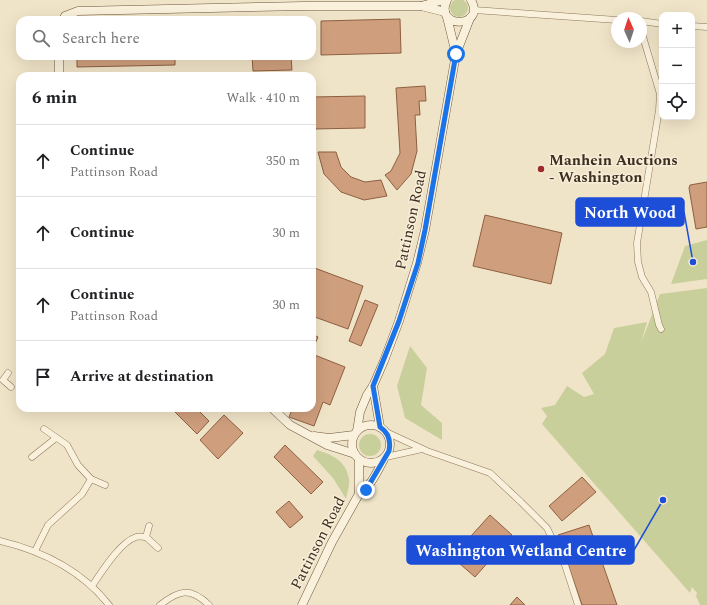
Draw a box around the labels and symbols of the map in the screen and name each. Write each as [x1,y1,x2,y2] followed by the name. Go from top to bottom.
[611,12,647,48] north arrow
[447,45,465,63] route start
[549,149,678,189] place label: Manhein Auctions - Washington
[536,164,546,174] marker: Manhein Auctions - Washington
[389,168,433,272] street label: Pattinson Road
[576,198,684,226] callout: North Wood
[584,201,676,225] text: North Wood
[357,481,375,499] route end
[285,493,351,593] street label: Pattinson Road
[407,536,634,564] callout: Washington Wetland Centre
[416,539,627,563] text: Washington Wetland Centre

